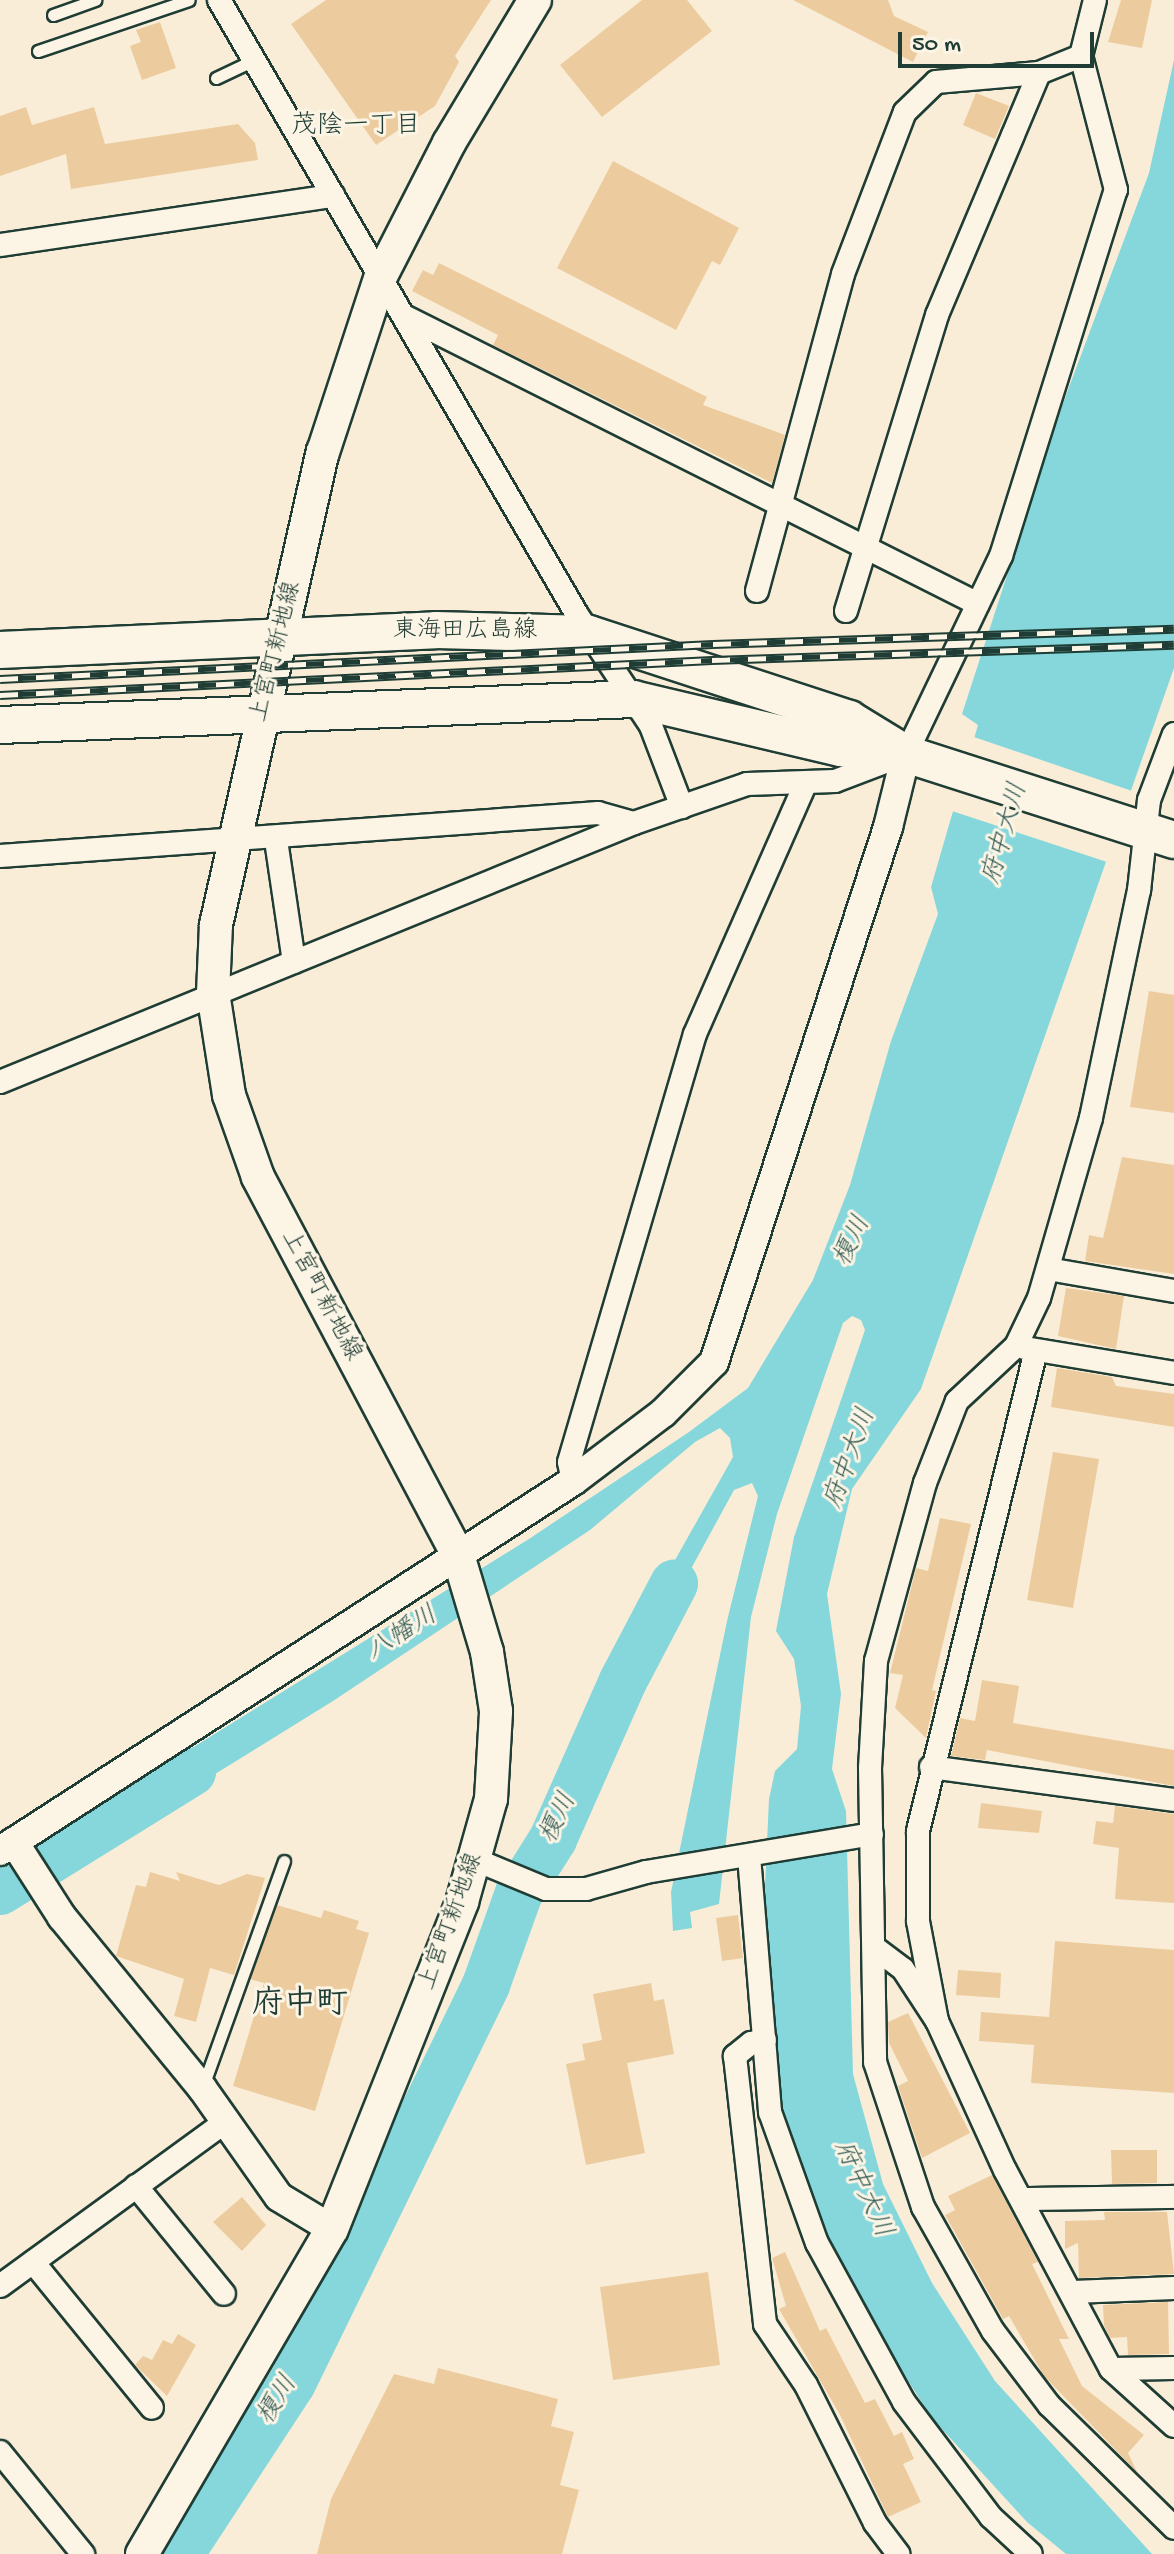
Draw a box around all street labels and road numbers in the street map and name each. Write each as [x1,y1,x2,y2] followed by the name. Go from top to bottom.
[246,579,308,725] street label: 上宮町新地線
[393,618,537,646] street label: 東海田広島線
[273,1226,367,1366] street label: 上宮町新地線
[414,1849,490,1995] street label: 上宮町新地線

